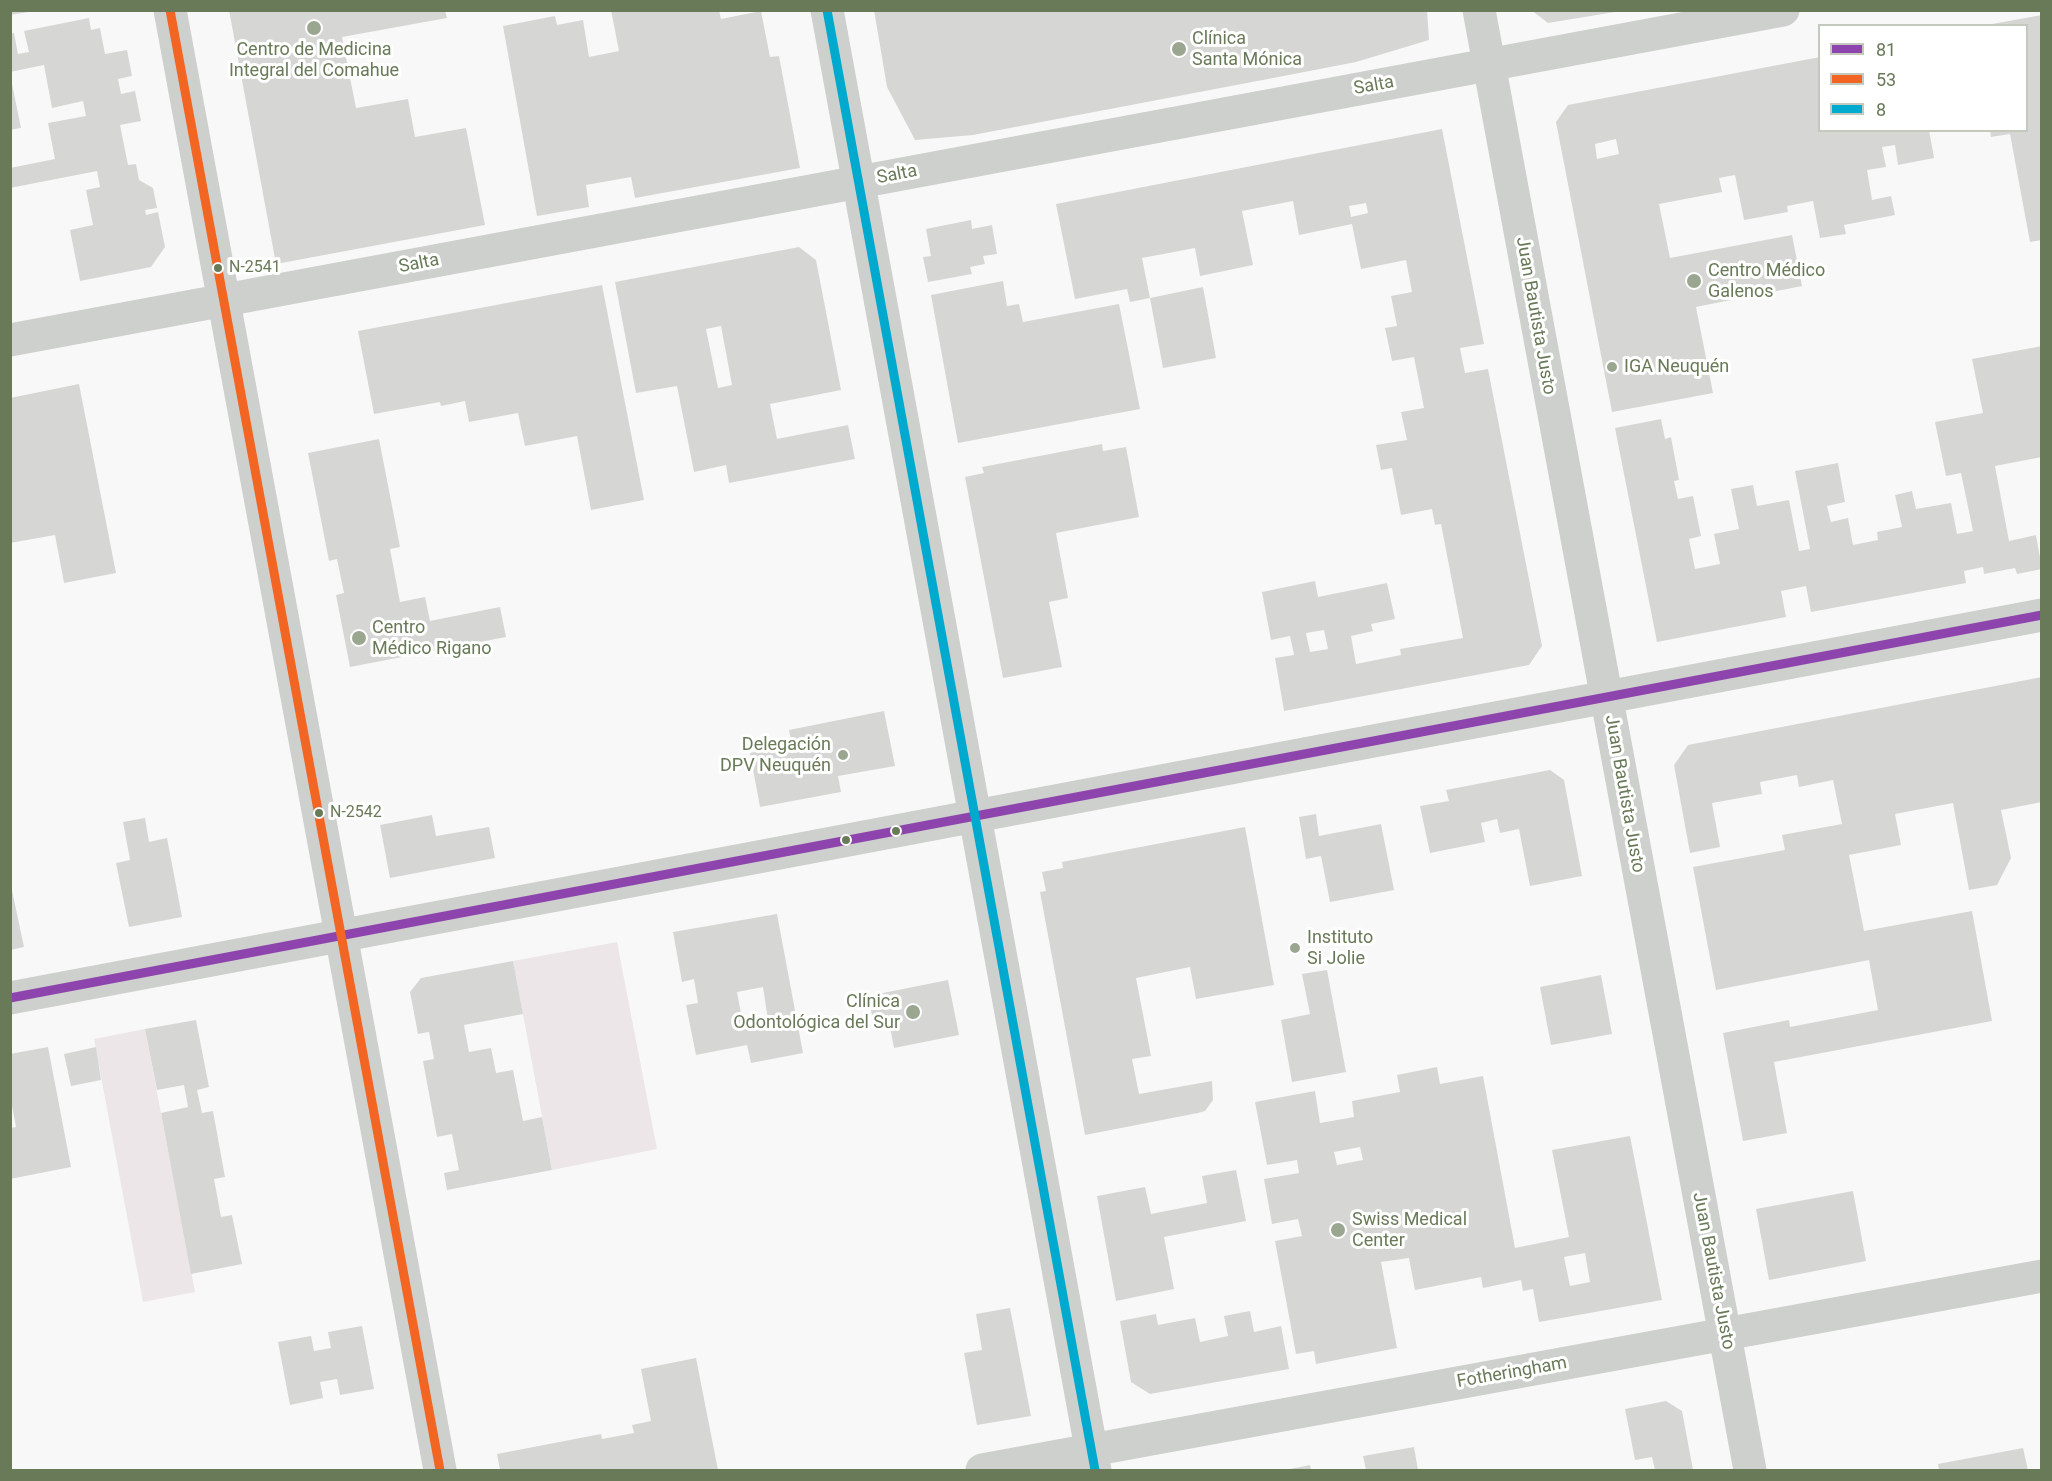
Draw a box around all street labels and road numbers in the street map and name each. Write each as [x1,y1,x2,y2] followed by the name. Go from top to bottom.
[1352,72,1396,100] street label: Salta
[875,161,919,189] street label: Salta
[1510,235,1560,397] street label: Juan Bautista Justo
[397,250,441,278] street label: Salta
[1599,713,1649,875] street label: Juan Bautista Justo
[1687,1191,1739,1351] street label: Juan Bautista Justo
[1455,1353,1569,1393] street label: Fotheringham

